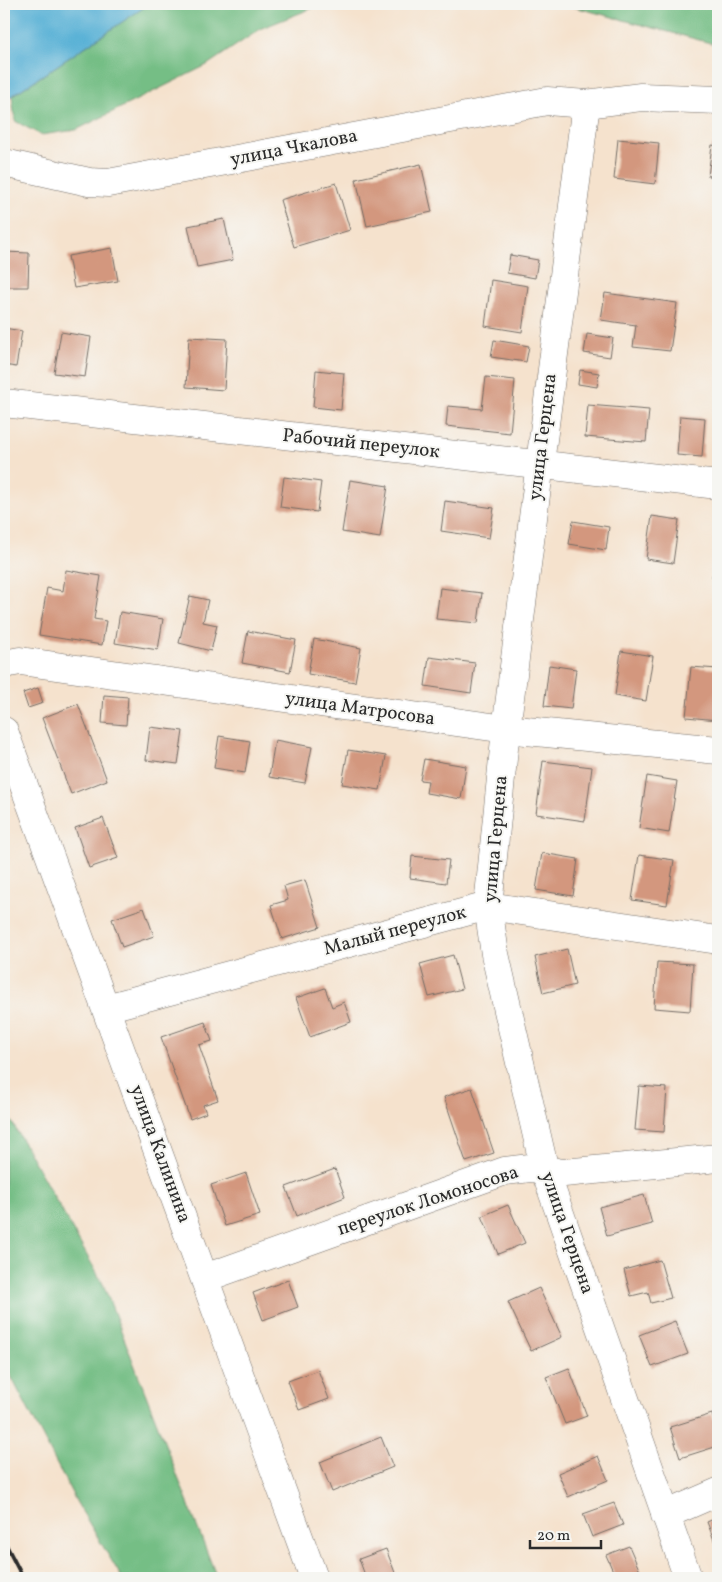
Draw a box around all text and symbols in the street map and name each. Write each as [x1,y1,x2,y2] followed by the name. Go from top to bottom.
[228,123,360,173] street label: улица Чкалова
[522,372,564,502] street label: улица Герцена
[281,423,441,465] street label: Рабочий переулок
[283,686,437,732] street label: улица Матросова
[477,774,515,904] street label: улица Герцена
[321,899,469,963] street label: Малый переулок
[123,1081,197,1227] street label: улица Калинина
[334,1159,522,1243] street label: переулок Ломоносова
[534,1168,600,1298] street label: улица Герцена
[530,1517,601,1549] scale bar
[537,1526,570,1547] text: 20 m

